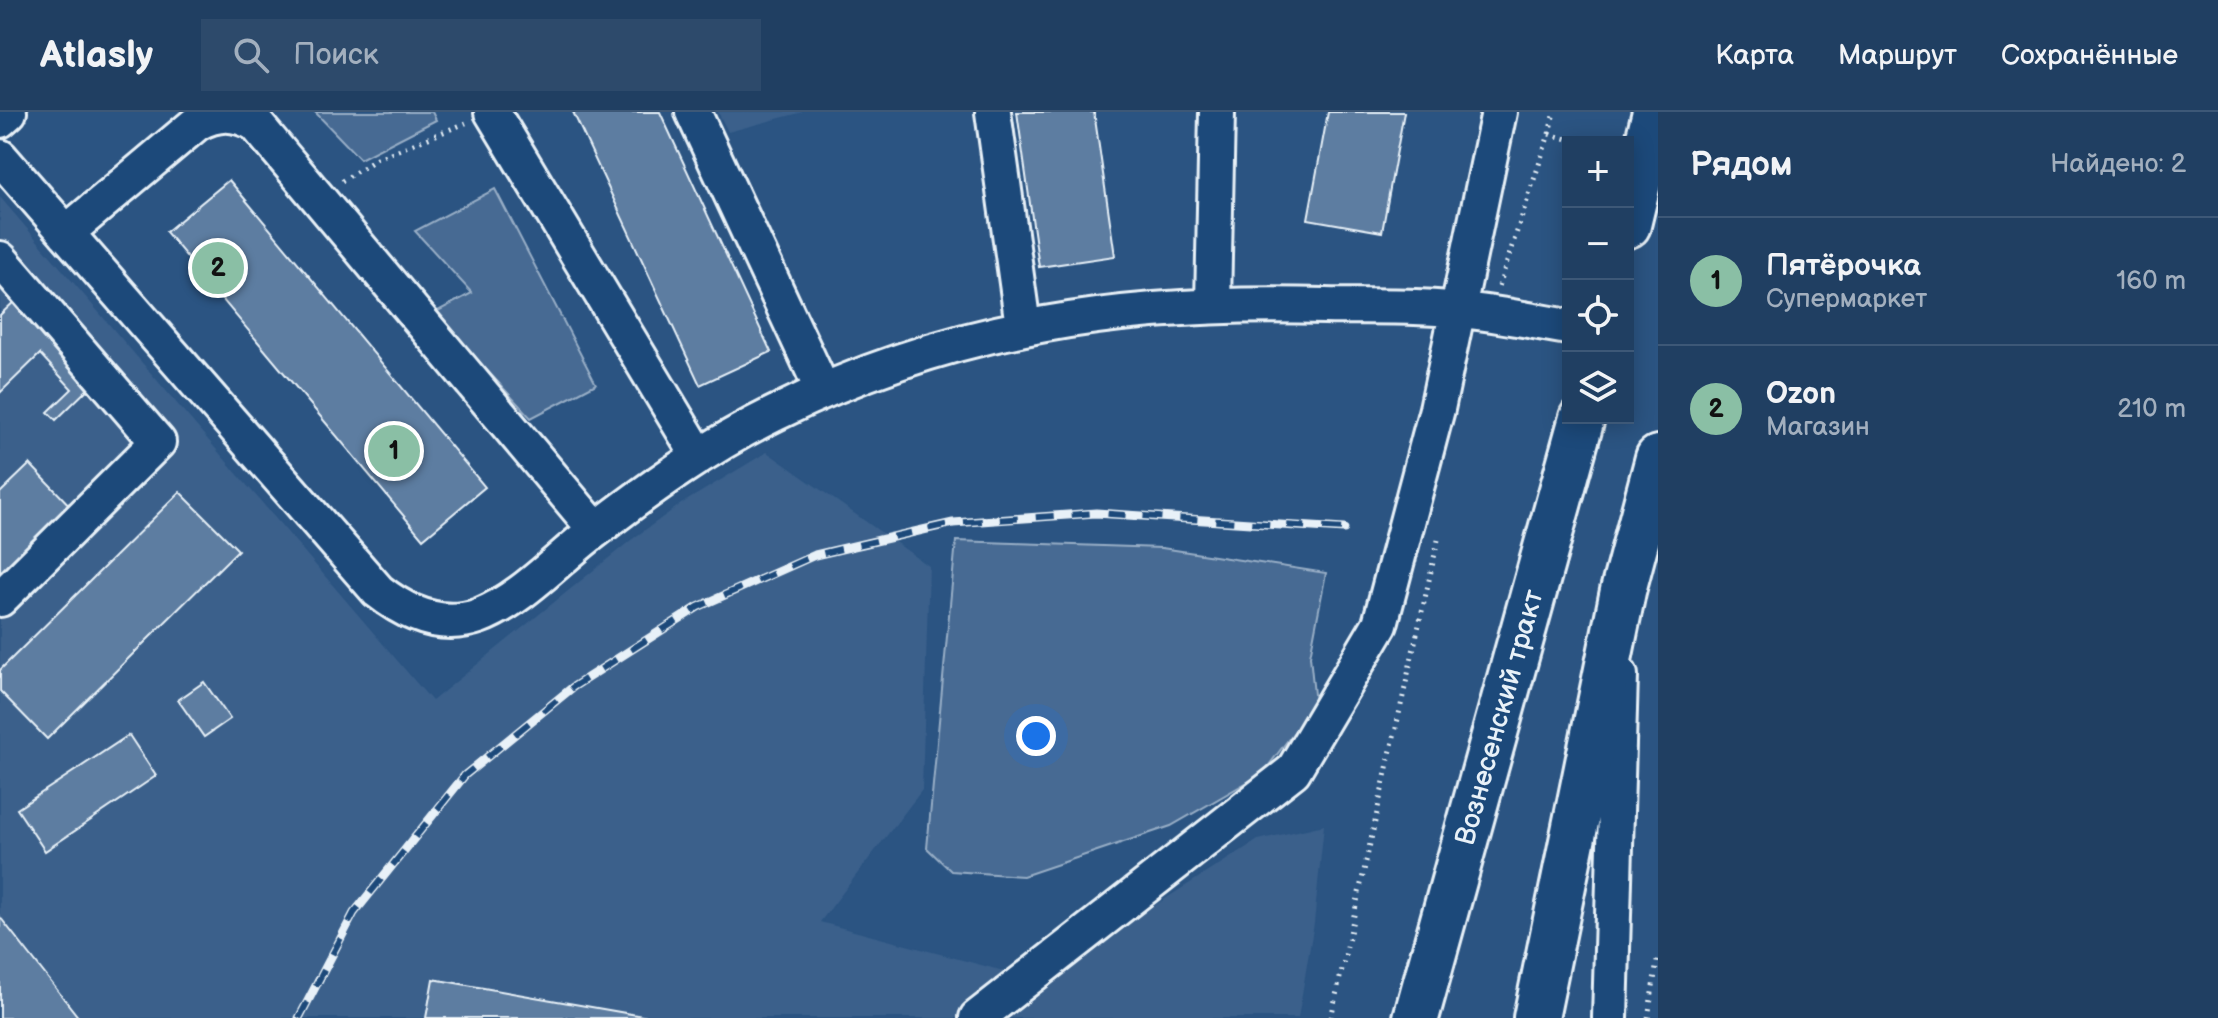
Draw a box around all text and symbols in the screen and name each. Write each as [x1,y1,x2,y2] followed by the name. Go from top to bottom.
[201,19,761,91] search box
[40,33,153,78] text: Atlasly
[229,33,273,77] icon: search
[293,37,379,73] text: Поиск
[1715,39,1794,72] text: Карта
[1838,39,1957,72] text: Маршрут
[2001,39,2178,72] text: Сохранённые
[1562,136,1634,424] map controls
[1562,136,1634,208] button: +
[1690,144,1792,185] text: Рядом
[2050,149,2186,180] text: Найдено: 2
[1562,208,1634,280] button: −
[192,238,244,298] pin: 2
[1766,248,1921,284] text: Пятёрочка
[1711,266,1721,297] text: 1
[2116,266,2186,297] text: 160 m
[1562,280,1634,352] button: locate
[1766,284,1927,315] text: Супермаркет
[1562,352,1634,424] button: layers
[1766,376,1836,412] text: Ozon
[1708,394,1724,425] text: 2
[2117,394,2186,425] text: 210 m
[1766,412,1870,443] text: Магазин
[368,421,420,481] pin: 1
[1448,586,1550,849] street label: Вознесенский тракт
[1016,716,1056,756] your location

